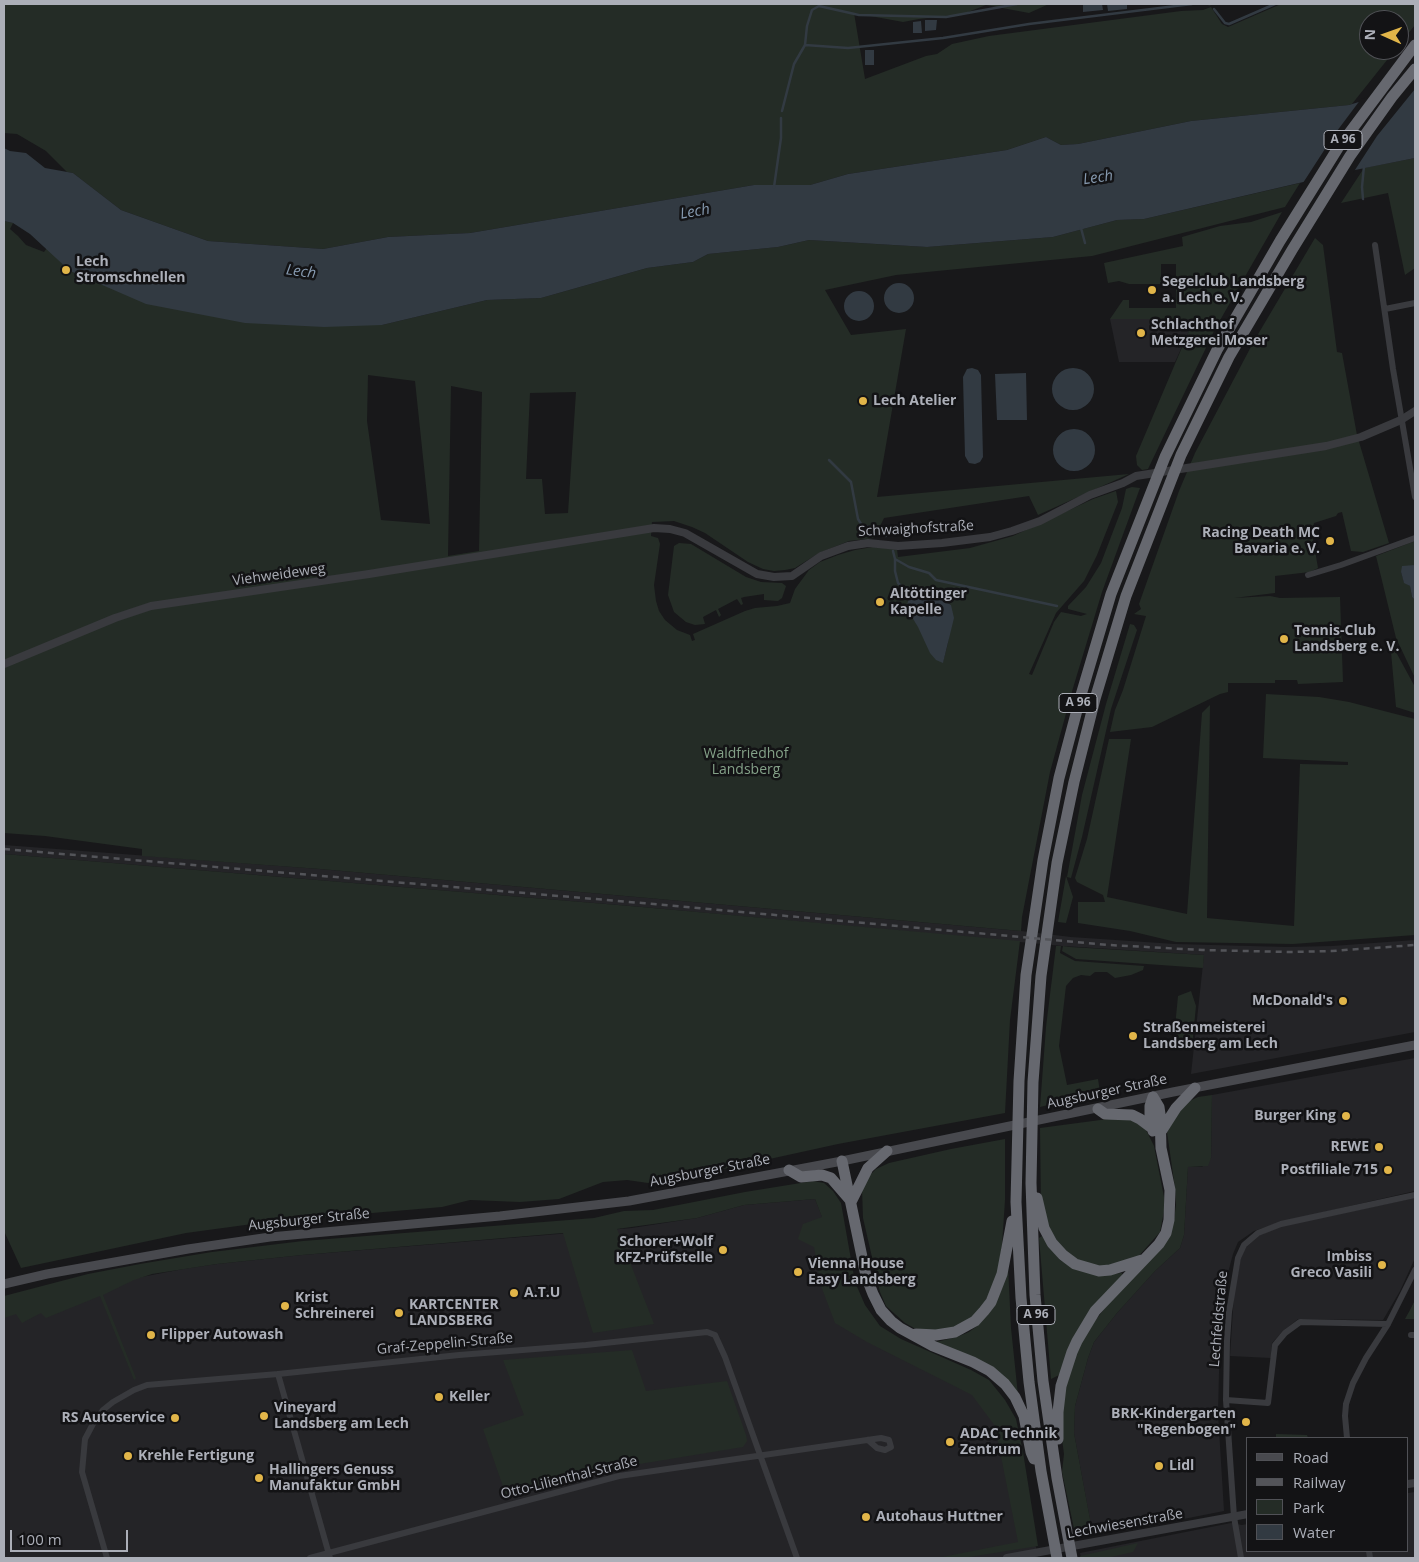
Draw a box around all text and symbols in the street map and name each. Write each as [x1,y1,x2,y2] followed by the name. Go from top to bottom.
[1359,10,1409,60] north arrow
[1360,28,1379,41] text: N
[1324,130,1362,150] road number: A 96
[1082,167,1114,189] water label: Lech
[679,201,711,223] water label: Lech
[76,254,185,286] place label: Lech Stromschnellen
[285,261,317,283] water label: Lech
[60,264,72,276] marker: Lech Stromschnellen
[1162,274,1304,306] place label: Segelclub Landsberg a. Lech e. V.
[1146,284,1158,296] marker: Segelclub Landsberg a. Lech e. V.
[1151,317,1268,350] place label: Schlachthof Metzgerei Moser
[1135,327,1147,339] marker: Schlachthof Metzgerei Moser
[873,393,956,409] place label: Lech Atelier
[857,395,869,407] marker: Lech Atelier
[858,518,974,540] street label: Schwaighofstraße
[1202,525,1320,558] place label: Racing Death MC Bavaria e. V.
[1324,535,1336,547] marker: Racing Death MC Bavaria e. V.
[232,560,326,590] street label: Viehweideweg
[890,586,967,618] place label: Altöttinger Kapelle
[874,596,886,608] marker: Altöttinger Kapelle
[1294,623,1399,656] place label: Tennis-Club Landsberg e. V.
[1278,633,1290,645] marker: Tennis-Club Landsberg e. V.
[1059,694,1097,712] road number: A 96
[704,746,788,779] park label: Waldfriedhof Landsberg
[1252,993,1333,1009] place label: McDonald's
[1337,995,1349,1007] marker: McDonald's
[1143,1020,1278,1052] place label: Straßenmeisterei Landsberg am Lech
[1127,1030,1139,1042] marker: Straßenmeisterei Landsberg am Lech
[1046,1071,1168,1113] street label: Augsburger Straße
[1254,1108,1336,1124] place label: Burger King
[1340,1110,1352,1122] marker: Burger King
[1331,1139,1369,1155] place label: REWE
[1373,1141,1385,1153] marker: REWE
[648,1151,772,1191] street label: Augsburger Straße
[1281,1162,1378,1178] place label: Postfiliale 715
[1382,1164,1394,1176] marker: Postfiliale 715
[247,1205,371,1235] street label: Augsburger Straße
[616,1234,713,1266] place label: Schorer+Wolf KFZ-Prüfstelle
[717,1244,729,1256] marker: Schorer+Wolf KFZ-Prüfstelle
[1290,1249,1372,1282] place label: Imbiss Greco Vasili
[808,1256,916,1288] place label: Vienna House Easy Landsberg
[1376,1259,1388,1271] marker: Imbiss Greco Vasili
[792,1266,804,1278] marker: Vienna House Easy Landsberg
[1206,1270,1232,1368] street label: Lechfeldstraße
[524,1285,560,1301] place label: A.T.U
[508,1287,520,1299] marker: A.T.U
[295,1290,374,1322] place label: Krist Schreinerei
[409,1297,499,1330] place label: KARTCENTER LANDSBERG
[279,1300,291,1312] marker: Krist Schreinerei
[1017,1306,1055,1324] road number: A 96
[393,1307,405,1319] marker: KARTCENTER LANDSBERG
[161,1327,283,1343] place label: Flipper Autowash
[145,1329,157,1341] marker: Flipper Autowash
[376,1330,514,1358] street label: Graf-Zeppelin-Straße
[449,1389,490,1405] place label: Keller
[433,1391,445,1403] marker: Keller
[274,1400,409,1432] place label: Vineyard Landsberg am Lech
[1111,1406,1236,1438] place label: BRK-Kindergarten "Regenbogen"
[62,1410,165,1426] place label: RS Autoservice
[258,1410,270,1422] marker: Vineyard Landsberg am Lech
[169,1412,181,1424] marker: RS Autoservice
[1240,1416,1252,1428] marker: BRK-Kindergarten "Regenbogen"
[960,1426,1057,1458] place label: ADAC Technik Zentrum
[944,1436,956,1448] marker: ADAC Technik Zentrum
[1246,1437,1409,1552] legend
[1293,1447,1329,1467] text: Road
[138,1448,254,1464] place label: Krehle Fertigung
[122,1450,134,1462] marker: Krehle Fertigung
[499,1453,639,1503] street label: Otto-Lilienthal-Straße
[1169,1458,1194,1474] place label: Lidl
[1153,1460,1165,1472] marker: Lidl
[269,1462,400,1494] place label: Hallingers Genuss Manufaktur GmbH
[253,1472,265,1484] marker: Hallingers Genuss Manufaktur GmbH
[1293,1472,1346,1492] text: Railway
[1293,1497,1324,1517] text: Park
[1066,1506,1184,1542] street label: Lechwiesenstraße
[876,1509,1003,1525] place label: Autohaus Huttner
[860,1511,872,1523] marker: Autohaus Huttner
[12,1520,130,1552] scale bar
[1293,1522,1335,1542] text: Water
[18,1529,62,1549] text: 100 m

